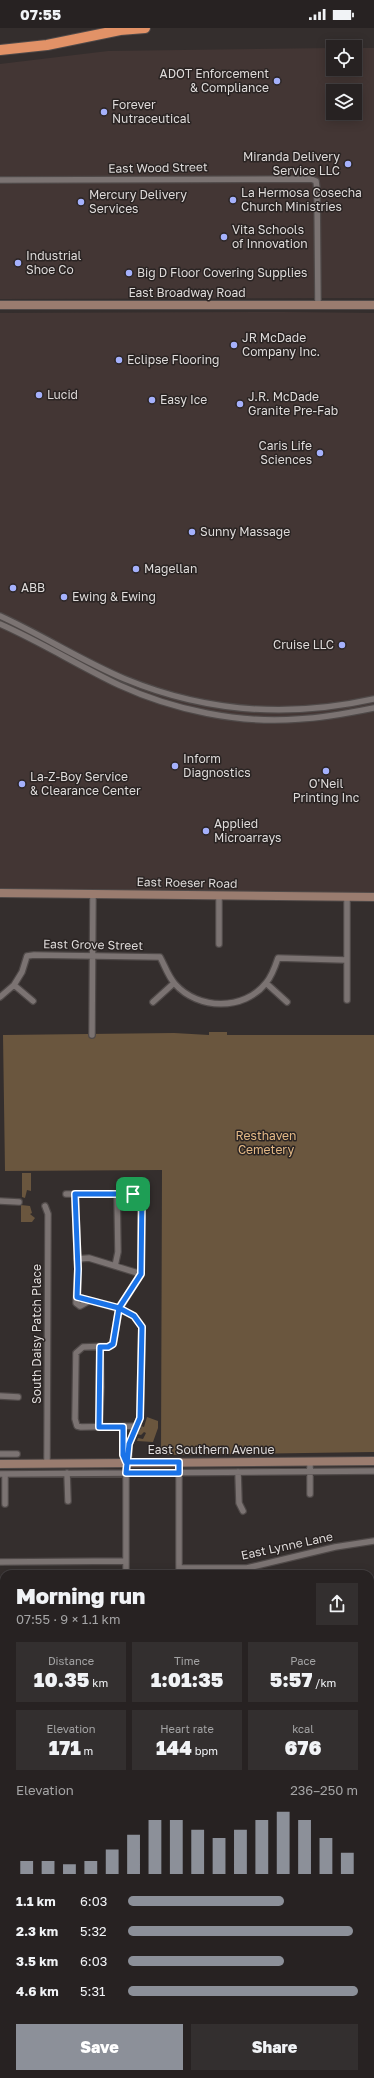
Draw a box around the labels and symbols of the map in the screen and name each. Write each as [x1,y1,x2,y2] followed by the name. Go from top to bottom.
[160,66,269,95] place label: ADOT Enforcement & Compliance
[272,76,282,86] marker: ADOT Enforcement & Compliance
[112,97,191,126] place label: Forever Nutraceutical
[99,107,109,117] marker: Forever Nutraceutical
[243,149,340,178] place label: Miranda Delivery Service LLC
[108,159,208,176] street label: East Wood Street
[343,159,353,169] marker: Miranda Delivery Service LLC
[241,185,362,214] place label: La Hermosa Cosecha Church Ministries
[89,187,187,216] place label: Mercury Delivery Services
[228,195,238,205] marker: La Hermosa Cosecha Church Ministries
[76,197,86,207] marker: Mercury Delivery Services
[232,222,308,251] place label: Vita Schools of Innovation
[219,232,229,242] marker: Vita Schools of Innovation
[26,248,82,277] place label: Industrial Shoe Co
[13,258,23,268] marker: Industrial Shoe Co
[137,265,307,280] place label: Big D Floor Covering Supplies
[124,268,134,278] marker: Big D Floor Covering Supplies
[128,285,246,300] street label: East Broadway Road
[242,330,320,359] place label: JR McDade Company Inc.
[229,340,239,350] marker: JR McDade Company Inc.
[127,352,219,367] place label: Eclipse Flooring
[114,355,124,365] marker: Eclipse Flooring
[47,387,78,402] place label: Lucid
[248,389,338,418] place label: J.R. McDade Granite Pre-Fab
[34,390,44,400] marker: Lucid
[160,392,207,407] place label: Easy Ice
[147,395,157,405] marker: Easy Ice
[235,399,245,409] marker: J.R. McDade Granite Pre-Fab
[259,438,312,467] place label: Caris Life Sciences
[315,448,325,458] marker: Caris Life Sciences
[200,524,290,539] place label: Sunny Massage
[187,527,197,537] marker: Sunny Massage
[144,561,197,576] place label: Magellan
[131,564,141,574] marker: Magellan
[21,580,45,595] place label: ABB
[8,583,18,593] marker: ABB
[72,589,156,604] place label: Ewing & Ewing
[59,592,69,602] marker: Ewing & Ewing
[273,637,334,652] place label: Cruise LLC
[337,640,347,650] marker: Cruise LLC
[183,751,251,780] place label: Inform Diagnostics
[170,761,180,771] marker: Inform Diagnostics
[321,766,331,776] marker: O'Neil Printing Inc
[30,769,141,798] place label: La-Z-Boy Service & Clearance Center
[293,776,360,805] place label: O'Neil Printing Inc
[17,779,27,789] marker: La-Z-Boy Service & Clearance Center
[214,816,281,845] place label: Applied Microarrays
[201,826,211,836] marker: Applied Microarrays
[137,874,238,891] street label: East Roeser Road
[43,936,143,953] street label: East Grove Street
[236,1128,296,1157] park label: Resthaven Cemetery
[116,1177,150,1211] pin
[29,1264,44,1404] street label: South Daisy Patch Place
[148,1442,274,1457] street label: East Southern Avenue
[240,1528,334,1563] street label: East Lynne Lane

